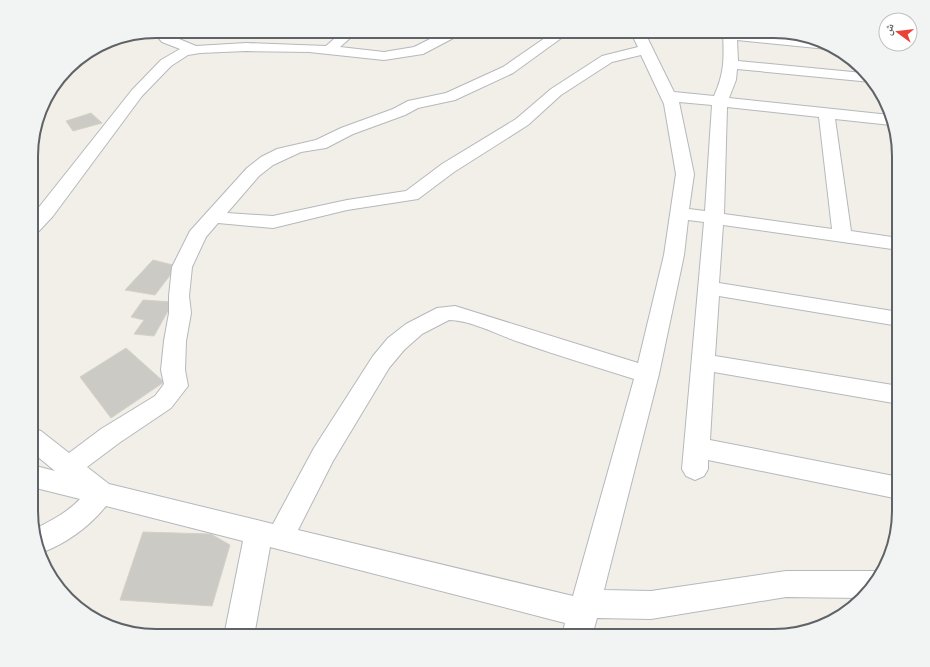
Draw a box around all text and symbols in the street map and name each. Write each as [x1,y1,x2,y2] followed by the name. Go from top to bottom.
[878,12,918,52] north arrow
[881,22,898,37] text: ش

